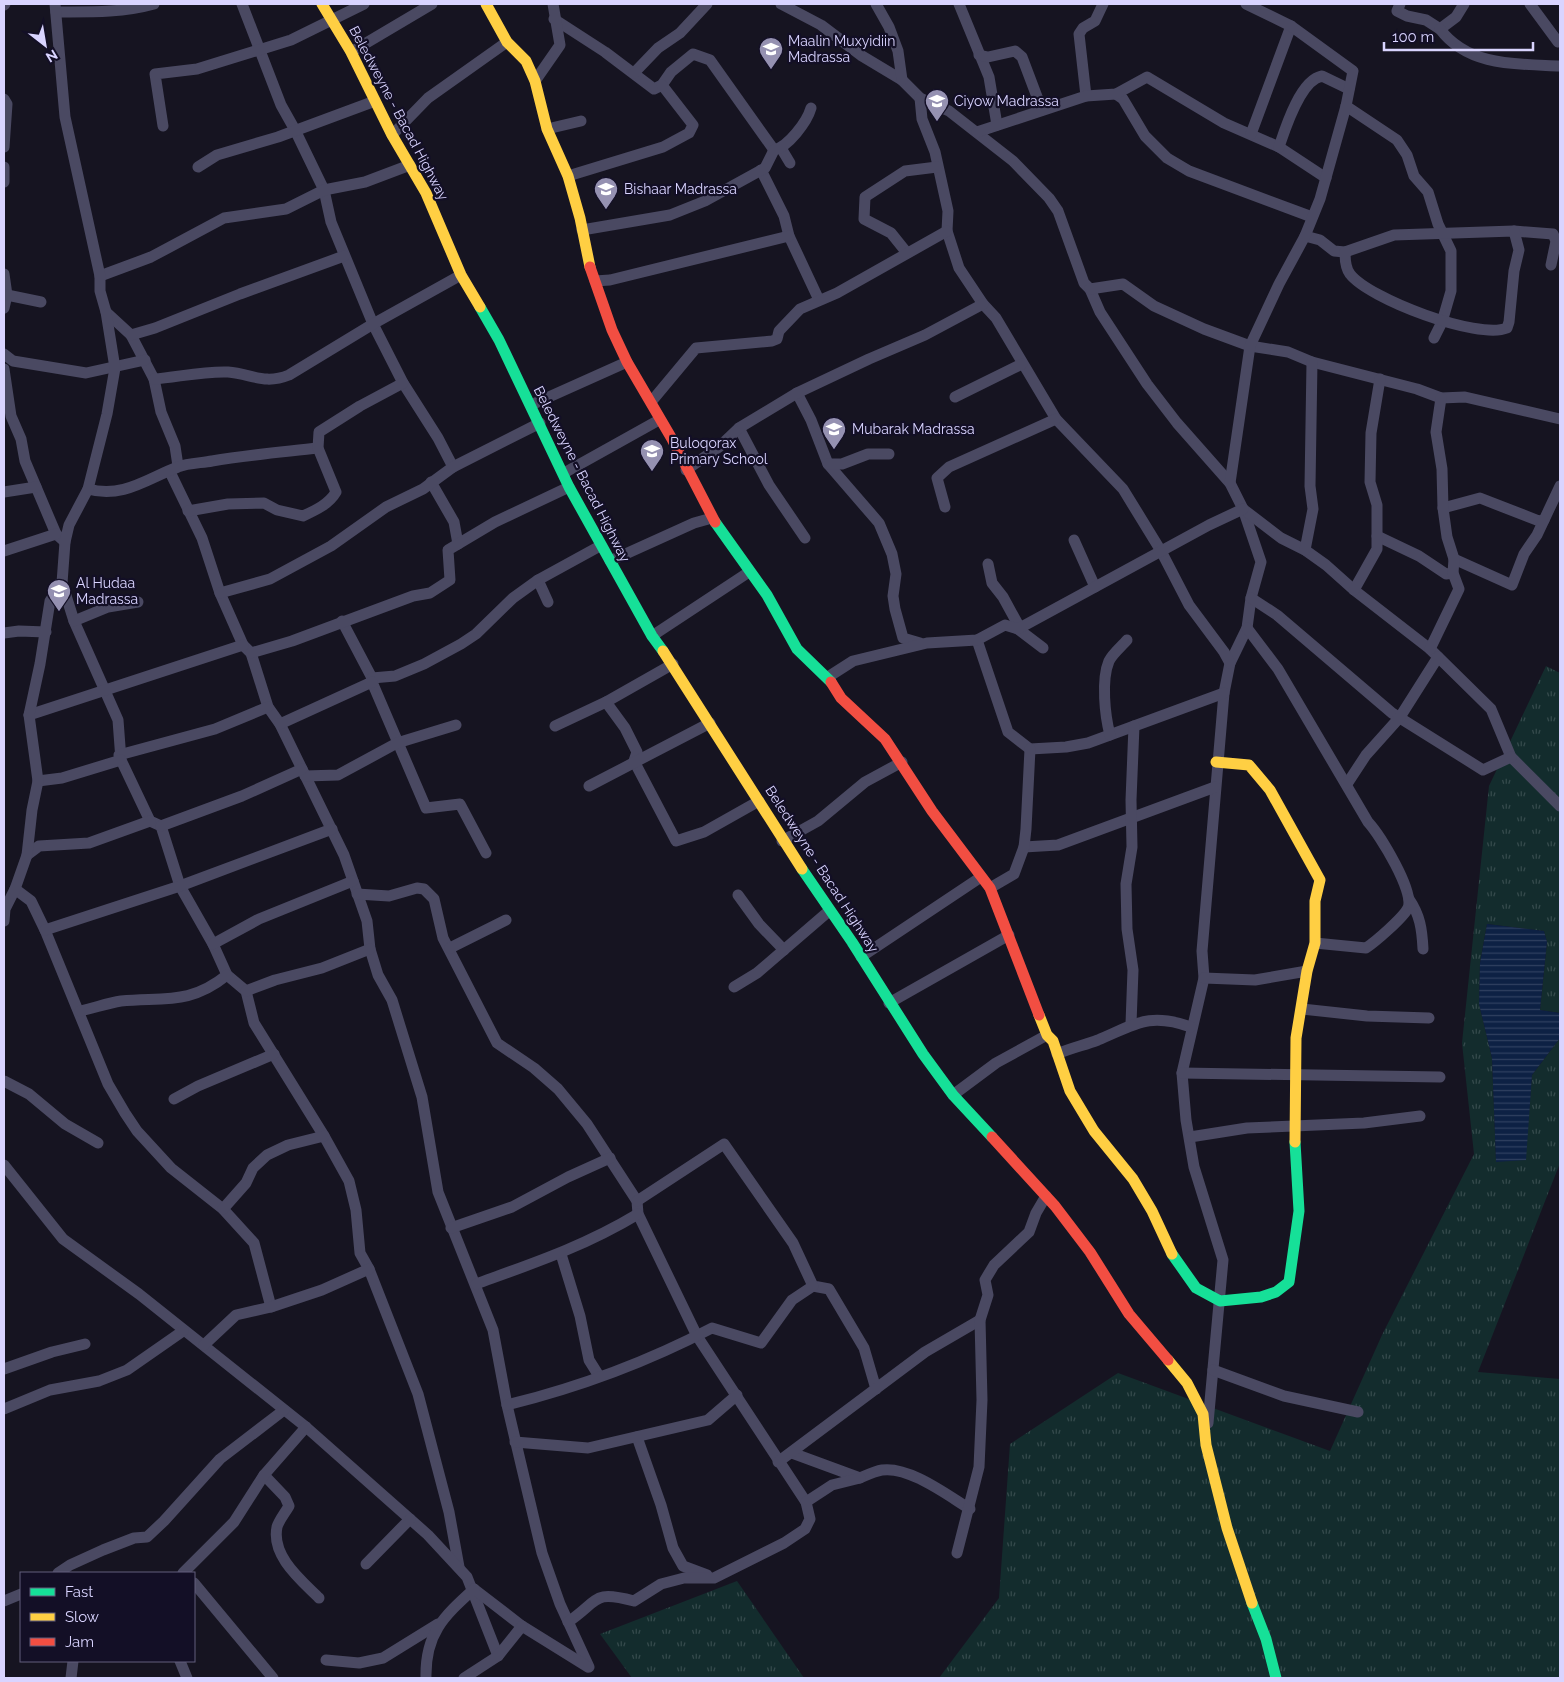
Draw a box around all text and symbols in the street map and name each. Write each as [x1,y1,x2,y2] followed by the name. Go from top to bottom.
[20,20,70,70] north arrow
[1384,20,1533,52] scale bar
[346,23,452,203] street label: Beledweyne - Bacad Highway
[1392,28,1434,46] text: 100 m
[788,33,895,65] place label: Maalin Muxyidiin Madrassa
[758,36,784,70] school or university icon: Maalin Muxyidiin Madrassa
[43,47,60,66] text: N
[924,88,950,122] school or university icon: Ciyow Madrassa
[954,93,1059,109] place label: Ciyow Madrassa
[593,176,619,210] school or university icon: Bishaar Madrassa
[624,181,737,197] place label: Bishaar Madrassa
[531,383,634,565] street label: Beledweyne - Bacad Highway
[821,416,847,450] school or university icon: Mubarak Madrassa
[852,421,975,437] place label: Mubarak Madrassa
[670,435,768,467] place label: Buloqorax Primary School
[639,438,665,472] school or university icon: Buloqorax Primary School
[76,575,138,607] place label: Al Hudaa Madrassa
[46,578,72,612] school or university icon: Al Hudaa Madrassa
[762,783,882,956] street label: Beledweyne - Bacad Highway
[20,1572,195,1662] legend
[65,1583,93,1601] text: Fast
[65,1608,99,1626] text: Slow
[65,1633,94,1651] text: Jam

